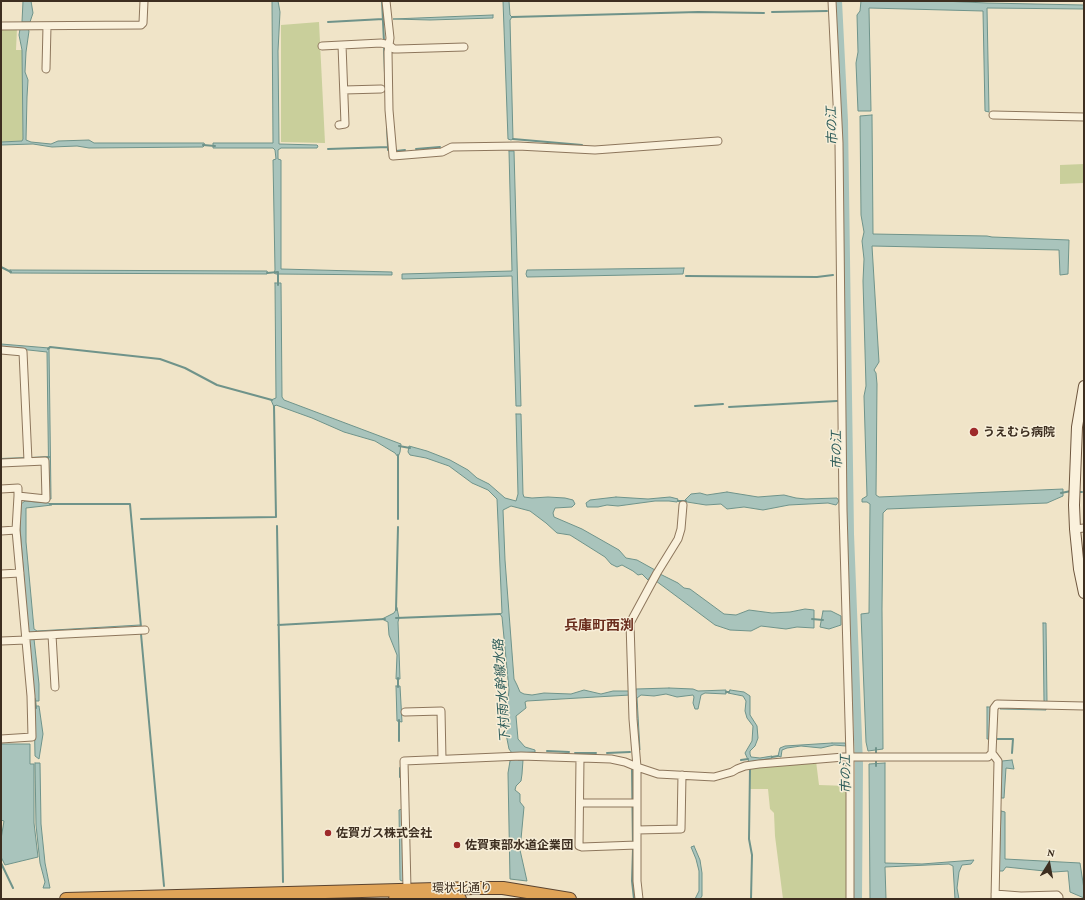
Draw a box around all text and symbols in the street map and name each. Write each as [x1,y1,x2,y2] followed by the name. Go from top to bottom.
[824,106,840,146] water label: 市の江
[983,425,1055,439] place label: うえむら病院
[968,426,980,438] marker: うえむら病院
[829,430,845,470] water label: 市の江
[564,618,634,634] district label: 兵庫町西渕
[491,639,513,743] water label: 下村雨水幹線水路
[838,754,854,794] water label: 市の江
[336,826,432,840] place label: 佐賀ガス株式会社
[323,828,333,838] marker: 佐賀ガス株式会社
[465,838,573,852] place label: 佐賀東部水道企業団
[452,840,462,850] marker: 佐賀東部水道企業団
[1029,844,1069,884] north arrow
[1046,846,1056,859] text: N
[432,881,492,895] street label: 環状北通り

